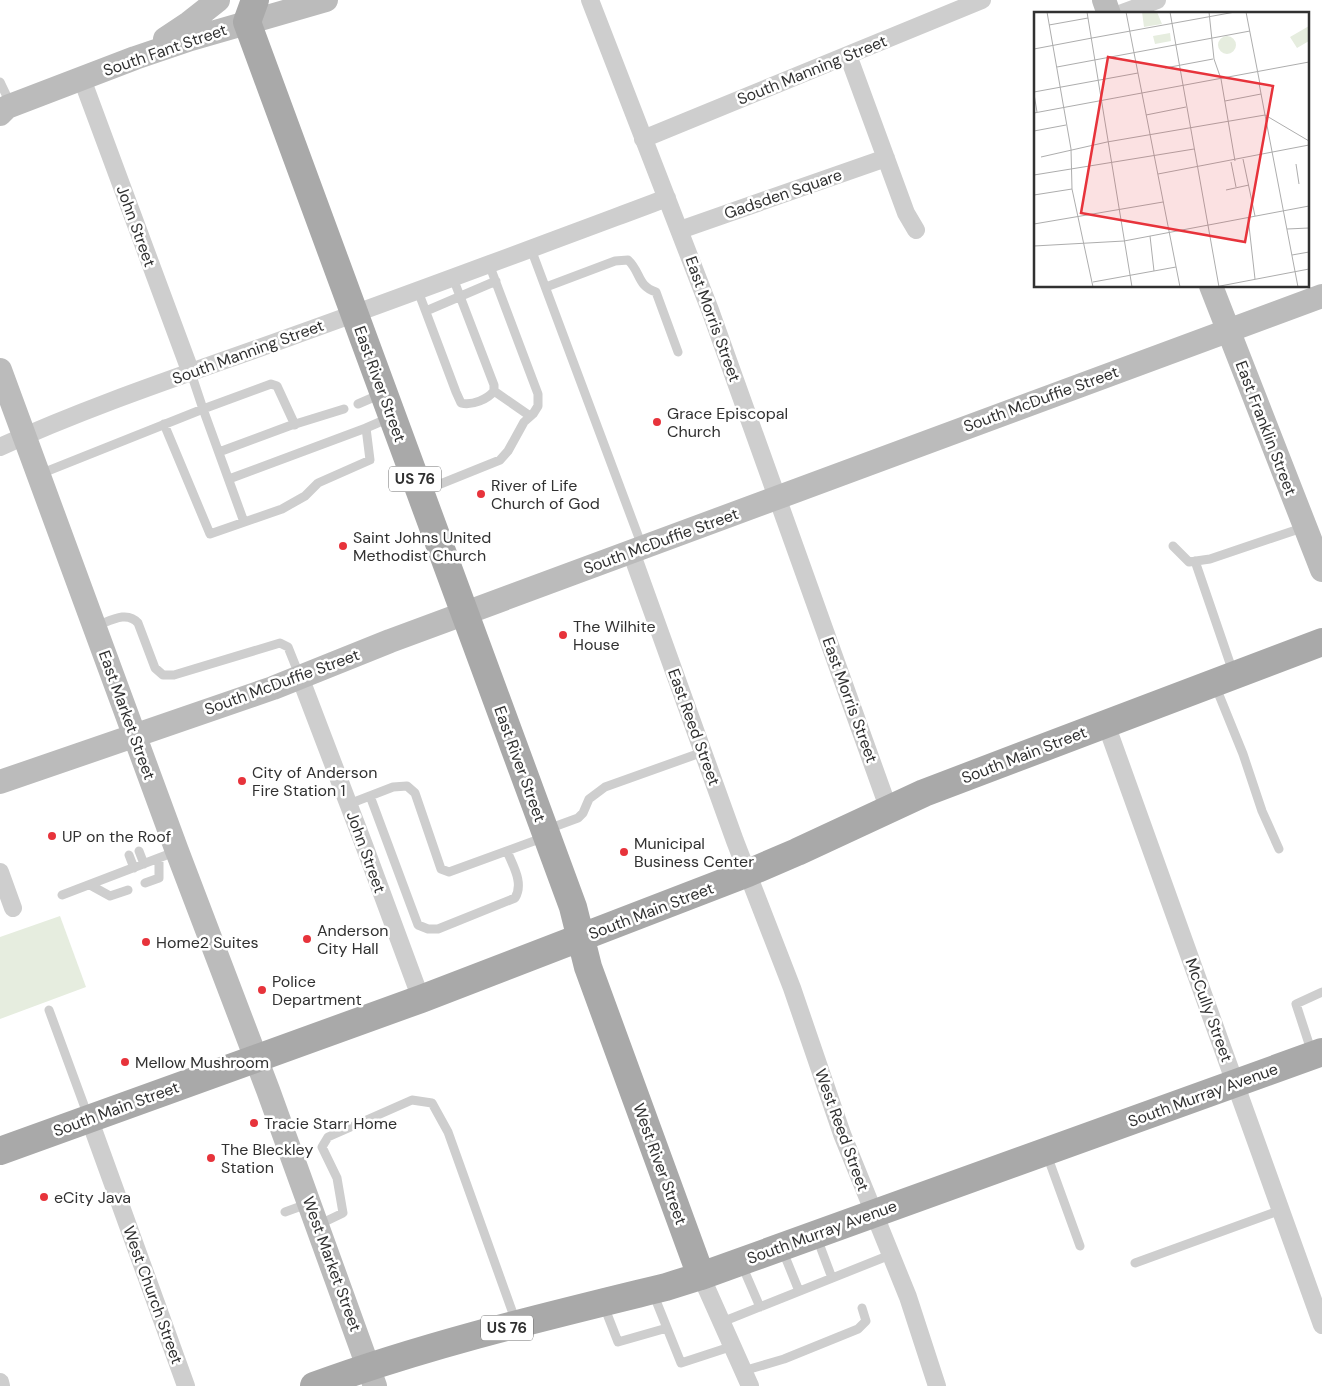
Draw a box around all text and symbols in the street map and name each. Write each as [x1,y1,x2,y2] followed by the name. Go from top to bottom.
[1034,12,1310,288] inset map
[100,19,230,81] street label: South Fant Street
[734,30,890,110] street label: South Manning Street
[721,164,845,224] street label: Gadsden Square
[112,182,160,270] street label: John Street
[681,253,745,385] street label: East Morris Street
[169,315,327,389] street label: South Manning Street
[349,323,411,445] street label: East River Street
[1231,358,1301,498] street label: East Franklin Street
[961,361,1121,437] street label: South McDuffie Street
[667,403,788,442] place label: Grace Episcopal Church
[651,416,663,428] marker: Grace Episcopal Church
[389,466,441,492] road number: US 76
[491,475,600,514] place label: River of Life Church of God
[475,488,487,500] marker: River of Life Church of God
[581,503,741,579] street label: South McDuffie Street
[353,527,491,566] place label: Saint Johns United Methodist Church
[337,540,349,552] marker: Saint Johns United Methodist Church
[573,616,656,655] place label: The Wilhite House
[557,629,569,641] marker: The Wilhite House
[818,634,882,766] street label: East Morris Street
[202,644,362,720] street label: South McDuffie Street
[94,647,160,783] street label: East Market Street
[663,666,725,788] street label: East Reed Street
[489,703,551,825] street label: East River Street
[958,721,1090,789] street label: South Main Street
[252,762,377,801] place label: City of Anderson Fire Station 1
[236,775,248,787] marker: City of Anderson Fire Station 1
[342,808,390,896] street label: John Street
[62,826,171,847] place label: UP on the Roof
[46,830,58,842] marker: UP on the Roof
[634,833,754,872] place label: Municipal Business Center
[618,846,630,858] marker: Municipal Business Center
[585,877,717,945] street label: South Main Street
[317,920,389,959] place label: Anderson City Hall
[156,932,259,953] place label: Home2 Suites
[301,933,313,945] marker: Anderson City Hall
[140,936,152,948] marker: Home2 Suites
[1181,955,1237,1065] street label: McCully Street
[272,971,362,1010] place label: Police Department
[256,984,268,996] marker: Police Department
[135,1052,269,1073] place label: Mellow Mushroom
[119,1056,131,1068] marker: Mellow Mushroom
[1125,1058,1281,1132] street label: South Murray Avenue
[810,1066,874,1194] street label: West Reed Street
[50,1076,182,1142] street label: South Main Street
[628,1100,692,1228] street label: West River Street
[264,1113,397,1134] place label: Tracie Starr Home
[248,1117,260,1129] marker: Tracie Starr Home
[221,1139,313,1178] place label: The Bleckley Station
[205,1152,217,1164] marker: The Bleckley Station
[54,1187,131,1208] place label: eCity Java
[38,1191,50,1203] marker: eCity Java
[298,1194,366,1334] street label: West Market Street
[744,1195,900,1269] street label: South Murray Avenue
[118,1223,188,1367] street label: West Church Street
[481,1316,533,1340] road number: US 76

